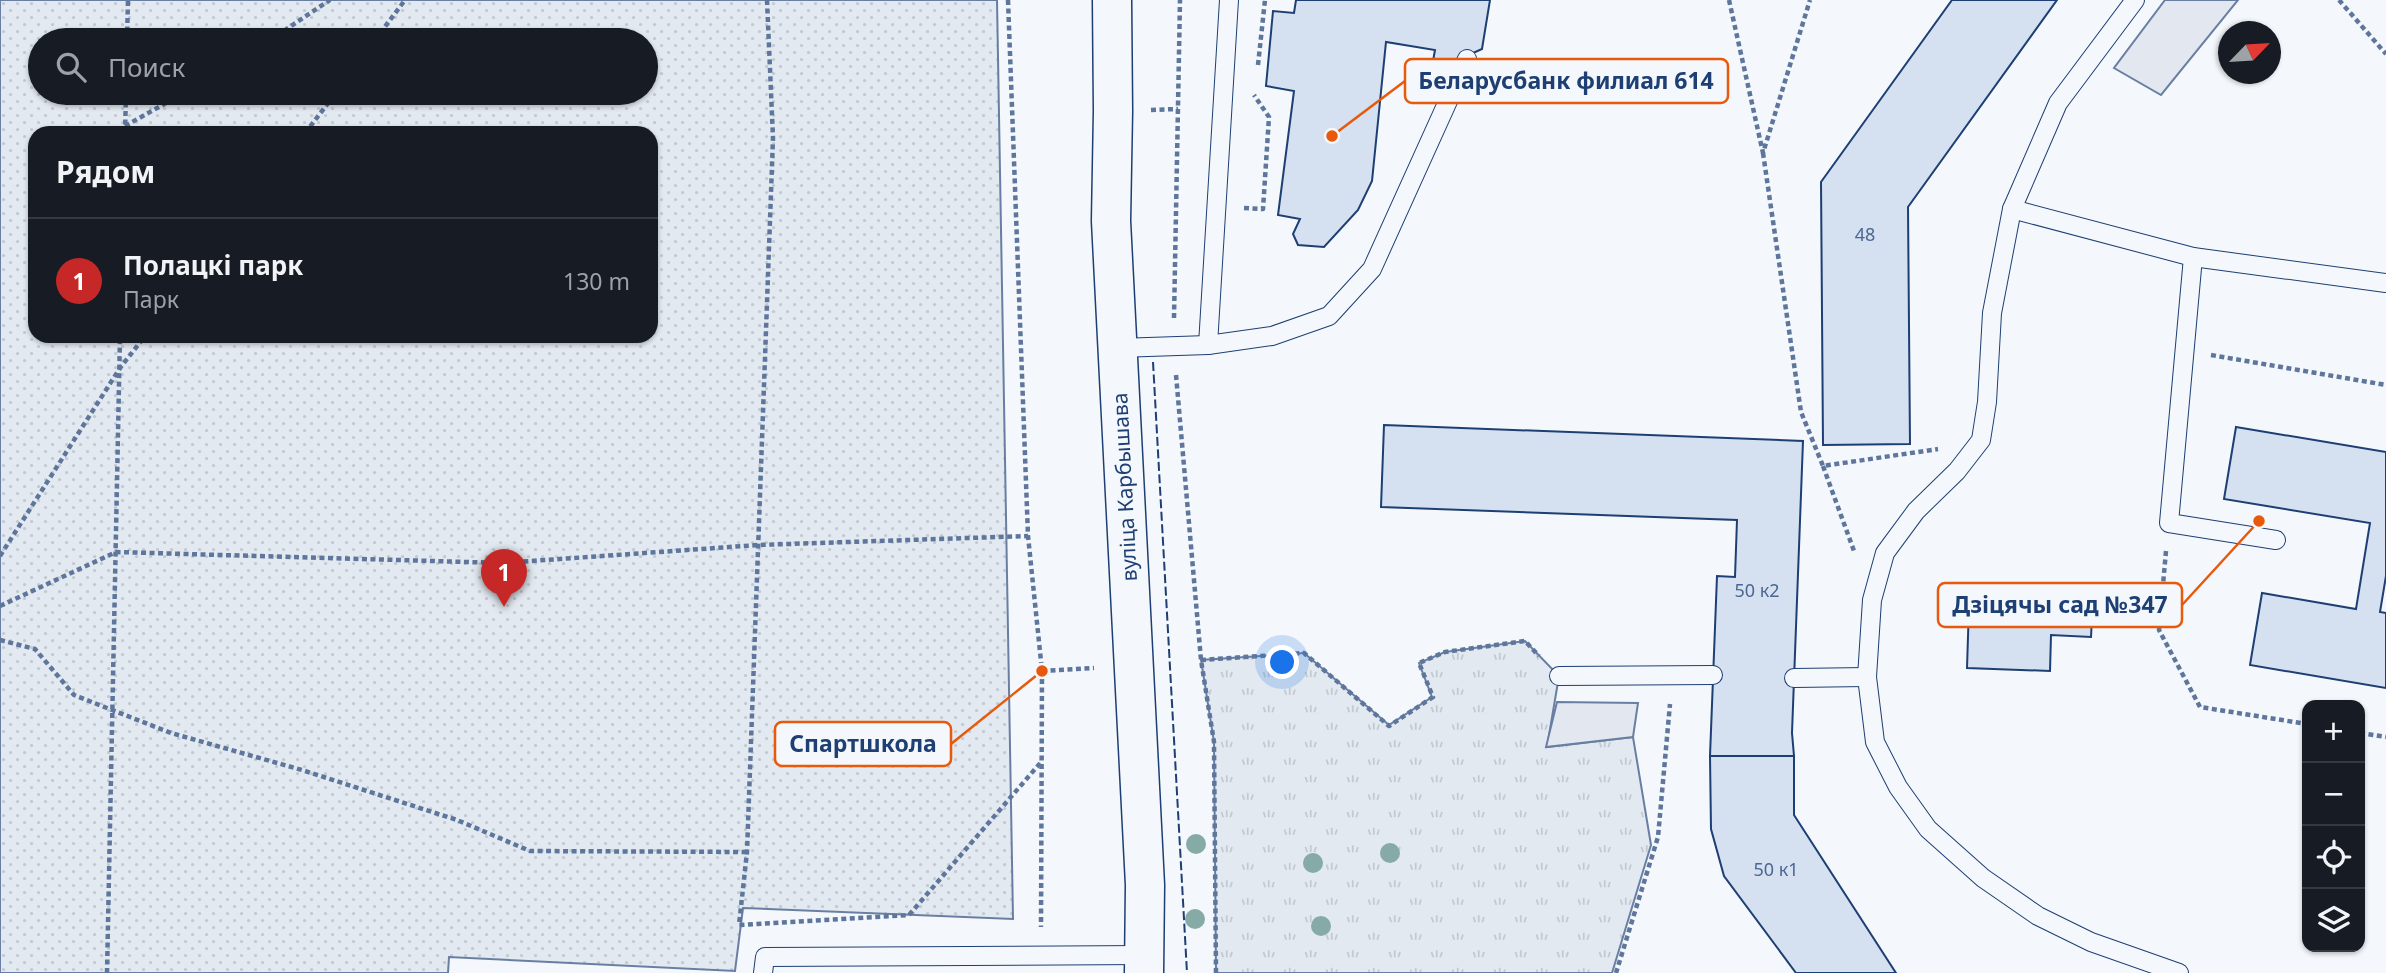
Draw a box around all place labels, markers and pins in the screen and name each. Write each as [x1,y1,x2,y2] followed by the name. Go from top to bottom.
[1405,59,1728,103] callout: Беларусбанк филиал 614
[481,549,527,607] pin: 1
[1938,583,2182,627] callout: Дзіцячы сад №347
[775,722,951,766] callout: Спартшкола

